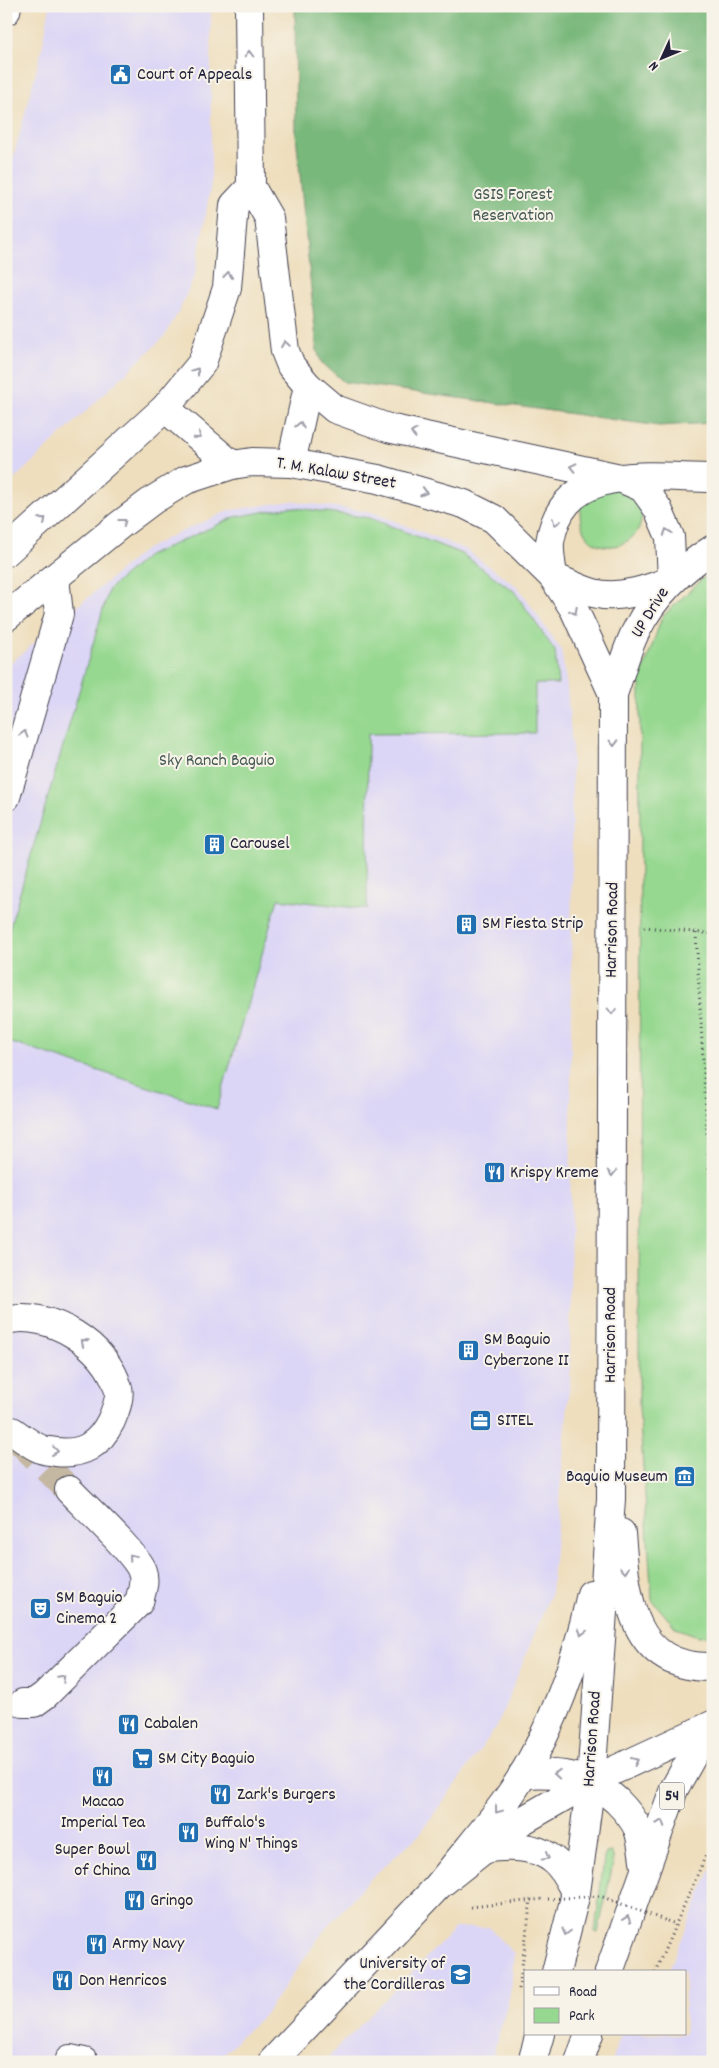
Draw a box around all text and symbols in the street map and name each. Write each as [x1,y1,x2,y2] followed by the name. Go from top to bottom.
[636,32,686,82] north arrow
[244,50,254,58] one-way arrow
[644,56,664,75] text: N
[109,63,133,87] public building icon: Court of Appeals
[137,63,252,88] place label: Court of Appeals
[472,183,554,229] park label: GSIS Forest Reservation
[222,271,233,279] one-way arrow
[280,340,290,349] one-way arrow
[191,368,199,377] one-way arrow
[294,420,304,429] one-way arrow
[410,429,418,439] one-way arrow
[193,431,202,440] one-way arrow
[274,451,398,497] street label: T. M. Kalaw Street
[568,462,577,473] one-way arrow
[420,487,428,497] one-way arrow
[37,517,46,525] one-way arrow
[552,517,562,526] one-way arrow
[117,520,126,528] one-way arrow
[663,528,673,536] one-way arrow
[626,583,676,643] street label: UP Drive
[568,606,578,615] one-way arrow
[19,730,29,738] one-way arrow
[609,740,619,747] one-way arrow
[159,749,275,774] park label: Sky Ranch Baguio
[202,832,226,856] building icon: Carousel
[230,832,290,857] place label: Carousel
[600,882,626,978] street label: Harrison Road
[454,912,478,936] building icon: SM Fiesta Strip
[482,912,583,937] place label: SM Fiesta Strip
[607,1007,617,1015] one-way arrow
[482,1161,506,1185] restaurant icon: Krispy Kreme
[510,1161,599,1186] place label: Krispy Kreme
[607,1170,617,1177] one-way arrow
[599,1287,624,1383] street label: Harrison Road
[484,1328,569,1374] place label: SM Baguio Cyberzone II
[456,1338,480,1362] building icon: SM Baguio Cyberzone II
[81,1339,90,1348] one-way arrow
[469,1409,493,1433] office icon: SITEL
[497,1409,534,1434] place label: SITEL
[51,1445,59,1456] one-way arrow
[566,1465,668,1490] place label: Baguio Museum
[672,1465,696,1489] museum icon: Baguio Museum
[129,1554,138,1563] one-way arrow
[619,1566,630,1574] one-way arrow
[56,1586,123,1632] place label: SM Baguio Cinema 2
[28,1596,52,1620] theatre icon: SM Baguio Cinema 2
[577,1628,587,1636] one-way arrow
[57,1675,66,1684] one-way arrow
[577,1690,609,1788] street label: Harrison Road
[116,1712,140,1736] restaurant icon: Cabalen
[144,1712,198,1737] place label: Cabalen
[130,1747,154,1771] supermarket icon: SM City Baguio
[158,1747,255,1772] place label: SM City Baguio
[630,1756,639,1767] one-way arrow
[91,1765,115,1789] restaurant icon: Macao Imperial Tea
[553,1769,561,1780] one-way arrow
[660,1782,684,1810] road number: 54
[209,1783,233,1807] restaurant icon: Zark's Burgers
[237,1783,336,1808] place label: Zark's Burgers
[61,1790,146,1836] place label: Macao Imperial Tea
[496,1804,504,1813] one-way arrow
[205,1811,298,1857] place label: Buffalo's Wing N' Things
[655,1819,665,1828] one-way arrow
[177,1821,201,1845] restaurant icon: Buffalo's Wing N' Things
[55,1838,131,1884] place label: Super Bowl of China
[134,1848,158,1872] restaurant icon: Super Bowl of China
[541,1850,550,1860] one-way arrow
[122,1889,146,1913] restaurant icon: Gringo
[150,1889,193,1914] place label: Gringo
[621,1916,631,1924] one-way arrow
[562,1928,572,1936] one-way arrow
[84,1932,108,1956] restaurant icon: Army Navy
[112,1932,185,1957] place label: Army Navy
[344,1952,446,1998] place label: University of the Cordilleras
[449,1962,473,1986] school or university icon: University of the Cordilleras
[51,1969,75,1993] restaurant icon: Don Henricos
[79,1969,167,1994] place label: Don Henricos
[524,1970,686,2036] legend
[569,1982,597,2004] text: Road
[569,2006,595,2028] text: Park

